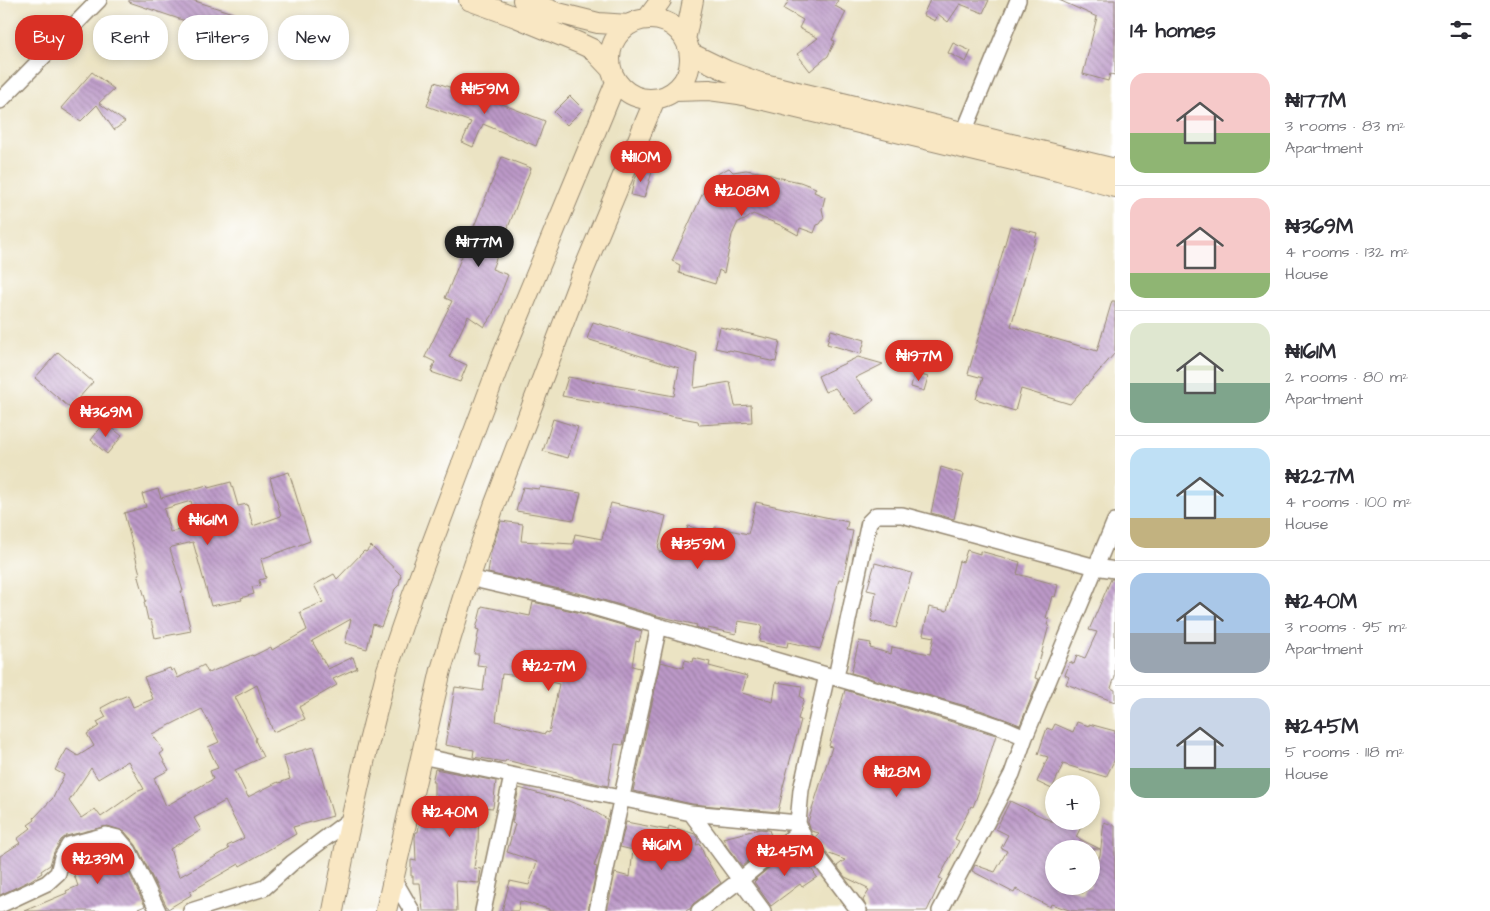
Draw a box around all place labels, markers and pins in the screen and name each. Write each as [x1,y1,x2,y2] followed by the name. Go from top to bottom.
[450,72,520,115] pin: ₦159M
[606,140,676,183] pin: ₦110M
[707,174,777,217] pin: ₦208M
[444,226,514,268] pin: ₦177M
[884,340,954,382] pin: ₦197M
[71,396,141,438] pin: ₦369M
[173,504,243,546] pin: ₦161M
[663,528,733,570] pin: ₦359M
[514,650,584,692] pin: ₦227M
[862,756,932,798] pin: ₦128M
[415,796,485,838] pin: ₦240M
[627,828,697,871] pin: ₦161M
[750,834,820,877] pin: ₦245M
[63,842,133,885] pin: ₦239M

